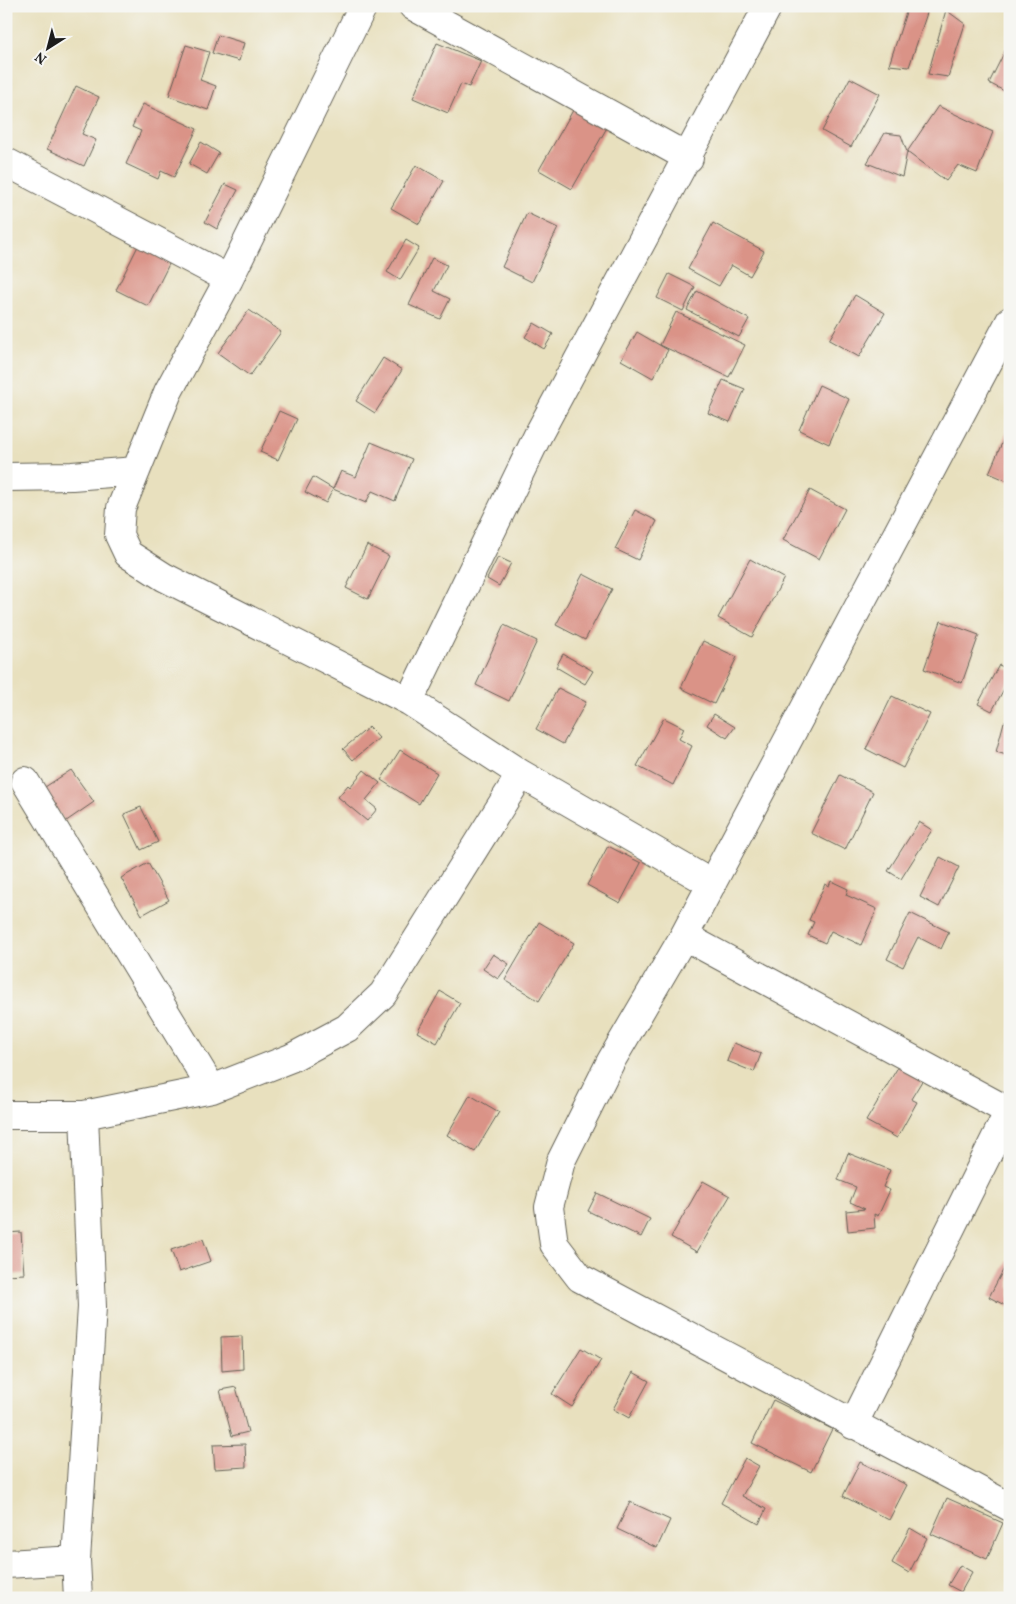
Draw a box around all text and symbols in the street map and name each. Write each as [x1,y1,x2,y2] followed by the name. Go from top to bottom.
[22,22,72,72] north arrow
[32,47,51,68] text: N

